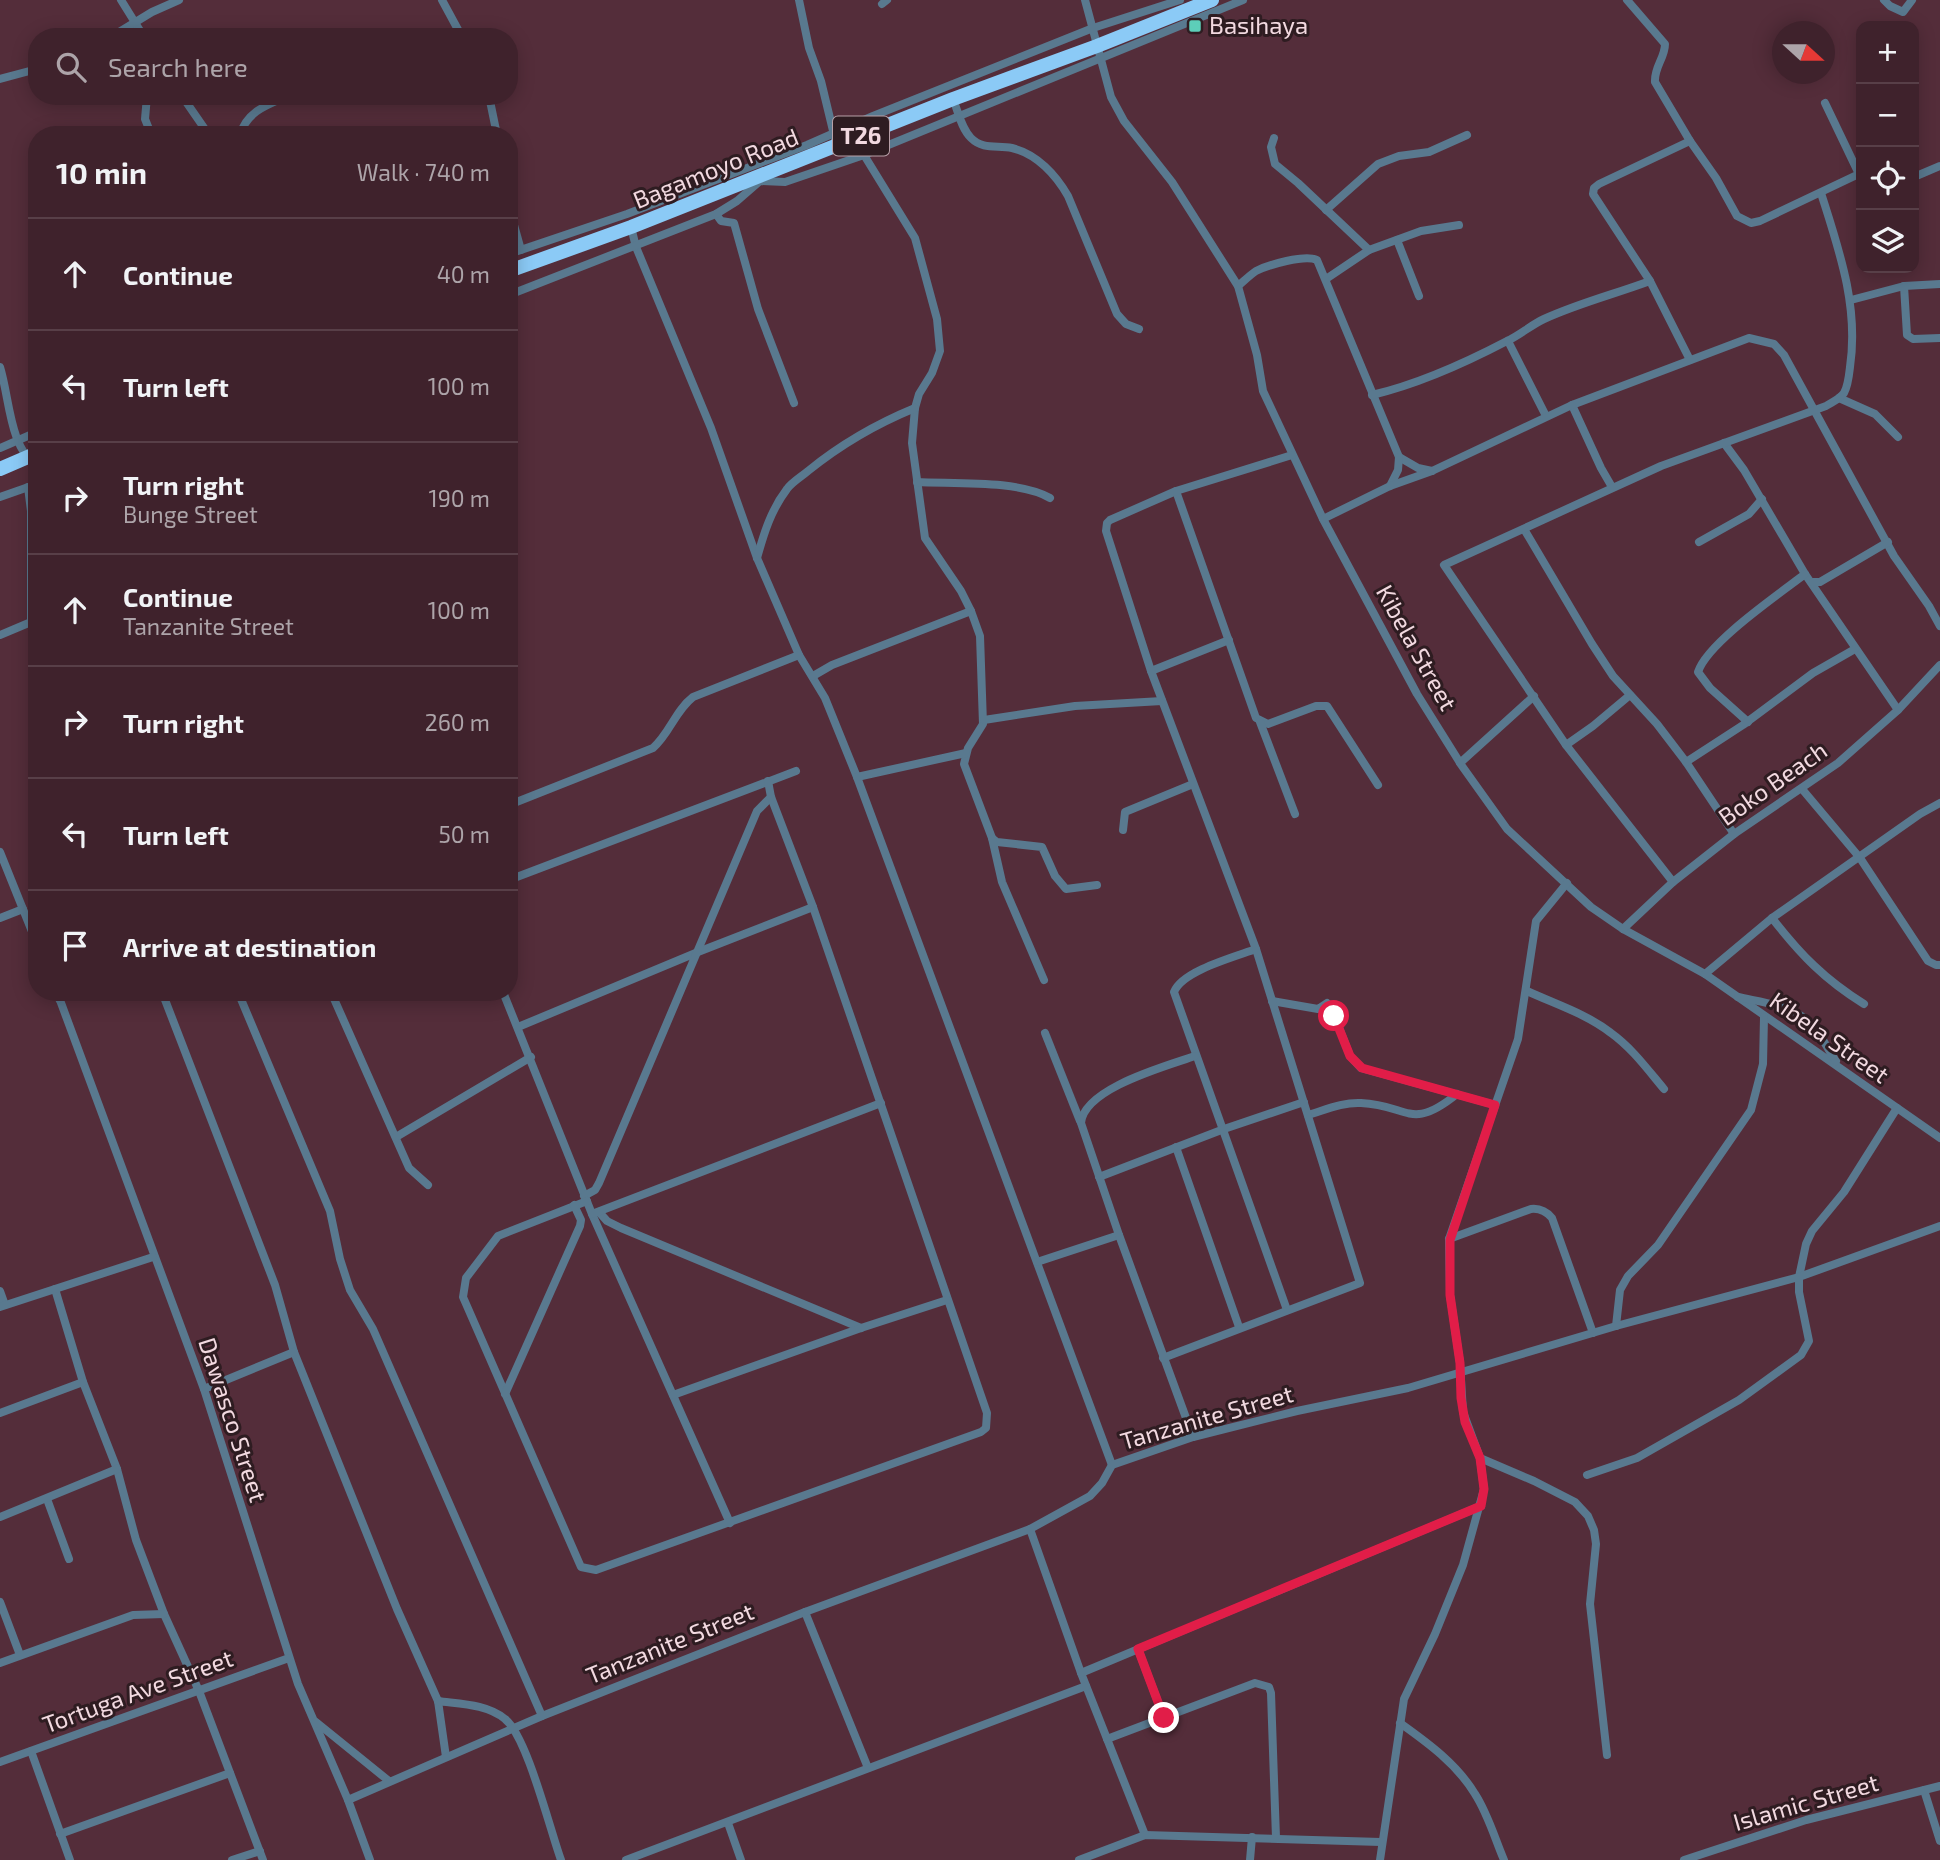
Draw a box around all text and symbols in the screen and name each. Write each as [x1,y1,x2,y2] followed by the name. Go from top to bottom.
[1209,10,1308,39] place label: Basihaya
[1187,18,1203,34] marker: Basihaya
[1772,21,1835,84] north arrow
[1856,21,1919,273] map controls
[1856,21,1919,84] button: +
[28,28,518,105] search box
[52,48,90,86] icon: search
[108,51,248,82] text: Search here
[1856,84,1919,147] button: −
[833,116,889,155] road number: T26
[628,121,802,214] street label: Bagamoyo Road
[1856,147,1919,210] button: locate
[56,154,147,190] text: 10 min
[357,158,490,186] text: Walk · 740 m
[1856,210,1919,273] button: layers
[56,255,94,293] icon: ahead
[123,259,233,290] text: Continue
[437,260,490,288] text: 40 m
[56,367,94,405] icon: left
[123,371,229,402] text: Turn left
[428,372,490,400] text: 100 m
[123,469,244,500] text: Turn right
[56,479,94,517] icon: right
[429,484,490,512] text: 190 m
[123,500,258,528] text: Bunge Street
[1371,579,1464,715] street label: Kibela Street
[123,581,233,612] text: Continue
[56,591,94,629] icon: ahead
[428,596,490,624] text: 100 m
[123,612,294,640] text: Tanzanite Street
[56,703,94,741] icon: right
[123,707,244,738] text: Turn right
[425,708,490,736] text: 260 m
[1712,735,1832,831] street label: Boko Beach
[56,815,94,853] icon: left
[123,819,229,850] text: Turn left
[439,820,490,848] text: 50 m
[56,927,94,965] icon: arrive
[123,931,376,962] text: Arrive at destination
[1765,985,1895,1089] street label: Kibela Street
[1318,1000,1349,1031] route start
[193,1334,274,1506] street label: Dawasco Street
[1117,1378,1296,1455] street label: Tanzanite Street
[581,1596,757,1689] street label: Tanzanite Street
[38,1643,237,1739] street label: Tortuga Ave Street
[1148,1702,1179,1733] route end
[1730,1767,1881,1836] street label: Islamic Street

